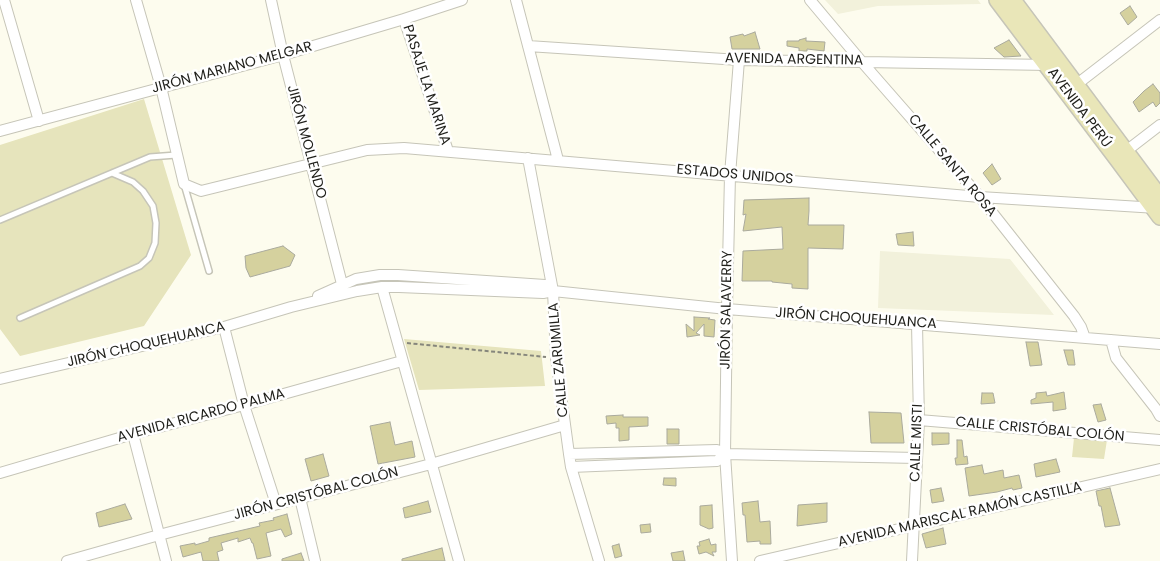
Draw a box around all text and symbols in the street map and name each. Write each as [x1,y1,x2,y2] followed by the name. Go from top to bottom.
[399,23,453,147] street label: PASAJE LA MARINA
[150,38,314,98] street label: JIRÓN MARIANO MELGAR
[725,50,863,70] street label: AVENIDA ARGENTINA
[1043,65,1115,151] street label: AVENIDA PERÚ
[283,83,329,201] street label: JIRÓN MOLLENDO
[904,111,1000,221] street label: CALLE SANTA ROSA
[676,162,794,188] street label: ESTADOS UNIDOS
[718,250,736,370] street label: JIRÓN SALAVERRY
[546,302,572,418] street label: CALLE ZARUMILLA
[775,305,937,333] street label: JIRÓN CHOQUEHUANCA
[65,319,227,371] street label: JIRÓN CHOQUEHUANCA
[115,386,287,446] street label: AVENIDA RICARDO PALMA
[907,404,927,482] street label: CALLE MISTI
[955,414,1125,446] street label: CALLE CRISTÓBAL COLÓN
[232,464,400,524] street label: JIRÓN CRISTÓBAL COLÓN
[836,479,1084,551] street label: AVENIDA MARISCAL RAMÓN CASTILLA

